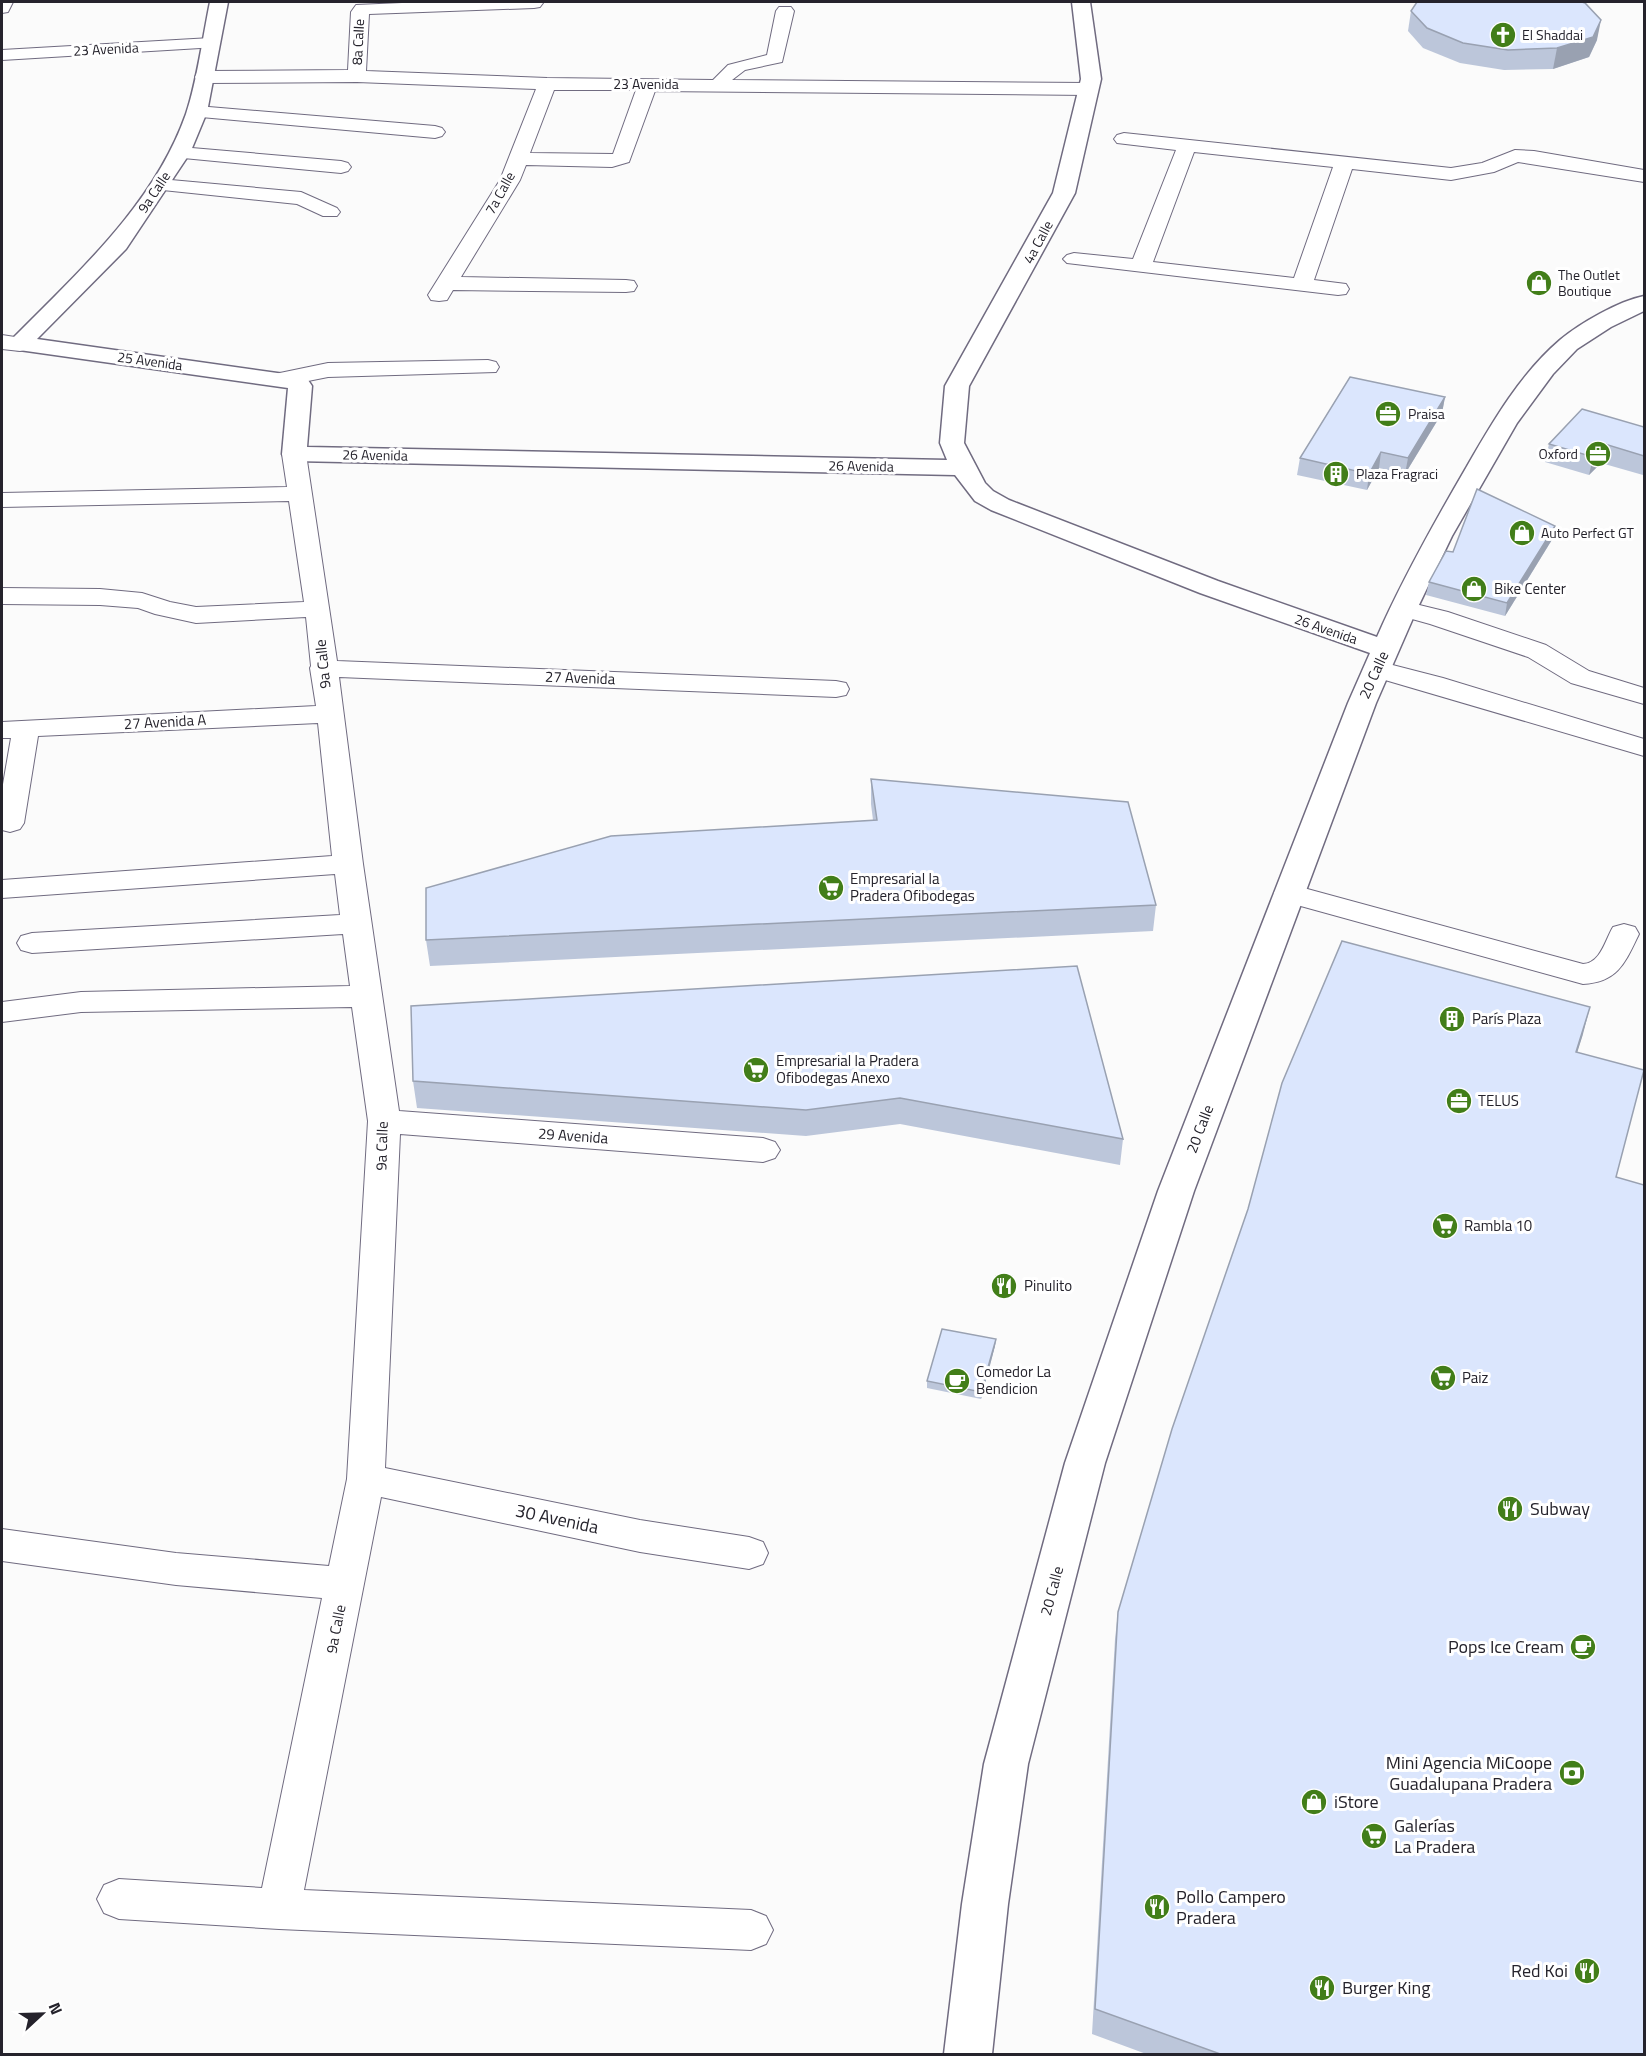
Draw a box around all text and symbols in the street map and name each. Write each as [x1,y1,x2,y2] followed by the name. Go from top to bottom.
[346,18,369,66] street label: 8a Calle
[1488,20,1518,50] church icon: El Shaddai
[1522,24,1583,45] place label: El Shaddai
[73,36,139,61] street label: 23 Avenida
[613,73,679,94] street label: 23 Avenida
[132,167,175,217] street label: 9a Calle
[479,168,520,218] street label: 7a Calle
[1017,216,1058,267] street label: 4a Calle
[1558,264,1620,301] place label: The Outlet Boutique
[1524,268,1554,298] shop icon: The Outlet Boutique
[116,346,184,375] street label: 25 Avenida
[1373,399,1403,429] office icon: Praisa
[1408,403,1445,424] place label: Praisa
[1583,439,1613,469] office icon: Oxford
[342,443,408,466] street label: 26 Avenida
[1538,443,1578,464] place label: Oxford
[828,454,894,477] street label: 26 Avenida
[1321,459,1351,489] building icon: Plaza Fragraci
[1356,463,1438,484] place label: Plaza Fragraci
[1507,518,1537,548] shop icon: Auto Perfect GT
[1541,522,1635,543] place label: Auto Perfect GT
[1459,574,1489,604] shop icon: Bike Center
[1494,577,1566,600] place label: Bike Center
[1292,608,1361,649] street label: 26 Avenida
[308,638,337,690] street label: 9a Calle
[1353,647,1394,702] street label: 20 Calle
[545,665,616,690] street label: 27 Avenida
[123,708,207,735] street label: 27 Avenida A
[850,867,975,907] place label: Empresarial la Pradera Ofibodegas
[816,873,846,903] supermarket icon: Empresarial la Pradera Ofibodegas
[1437,1004,1467,1034] building icon: París Plaza
[1472,1007,1542,1030] place label: París Plaza
[776,1049,919,1089] place label: Empresarial la Pradera Ofibodegas Anexo
[741,1055,771,1085] supermarket icon: Empresarial la Pradera Ofibodegas Anexo
[1444,1086,1474,1116] office icon: TELUS
[1478,1089,1519,1112] place label: TELUS
[1180,1101,1219,1156] street label: 20 Calle
[369,1121,394,1171] street label: 9a Calle
[537,1122,609,1149] street label: 29 Avenida
[1430,1211,1460,1241] supermarket icon: Rambla 10
[1464,1214,1532,1237] place label: Rambla 10
[989,1271,1019,1301] restaurant icon: Pinulito
[1024,1274,1072,1297] place label: Pinulito
[976,1360,1052,1400] place label: Comedor La Bendicion
[1428,1363,1458,1393] supermarket icon: Paiz
[942,1366,972,1396] cafe icon: Comedor La Bendicion
[1462,1366,1489,1389] place label: Paiz
[1495,1494,1525,1524] restaurant icon: Subway
[1530,1495,1590,1522] place label: Subway
[513,1497,601,1540] street label: 30 Avenida
[1034,1564,1069,1618] street label: 20 Calle
[320,1602,352,1655] street label: 9a Calle
[1568,1632,1598,1662] cafe icon: Pops Ice Cream
[1448,1633,1564,1660] place label: Pops Ice Cream
[1386,1749,1552,1797] place label: Mini Agencia MiCoope Guadalupana Pradera
[1557,1758,1587,1788] bank icon: Mini Agencia MiCoope Guadalupana Pradera
[1299,1787,1329,1817] shop icon: iStore
[1334,1788,1379,1815] place label: iStore
[1394,1812,1475,1860] place label: Galerías La Pradera
[1359,1821,1389,1851] supermarket icon: Galerías La Pradera
[1176,1883,1286,1931] place label: Pollo Campero Pradera
[1142,1892,1172,1922] restaurant icon: Pollo Campero Pradera
[1572,1956,1602,1986] restaurant icon: Red Koi
[1511,1957,1568,1984] place label: Red Koi
[1307,1973,1337,2003] restaurant icon: Burger King
[1342,1974,1430,2001] place label: Burger King
[12,1984,72,2044] north arrow
[43,1999,69,2018] text: N

